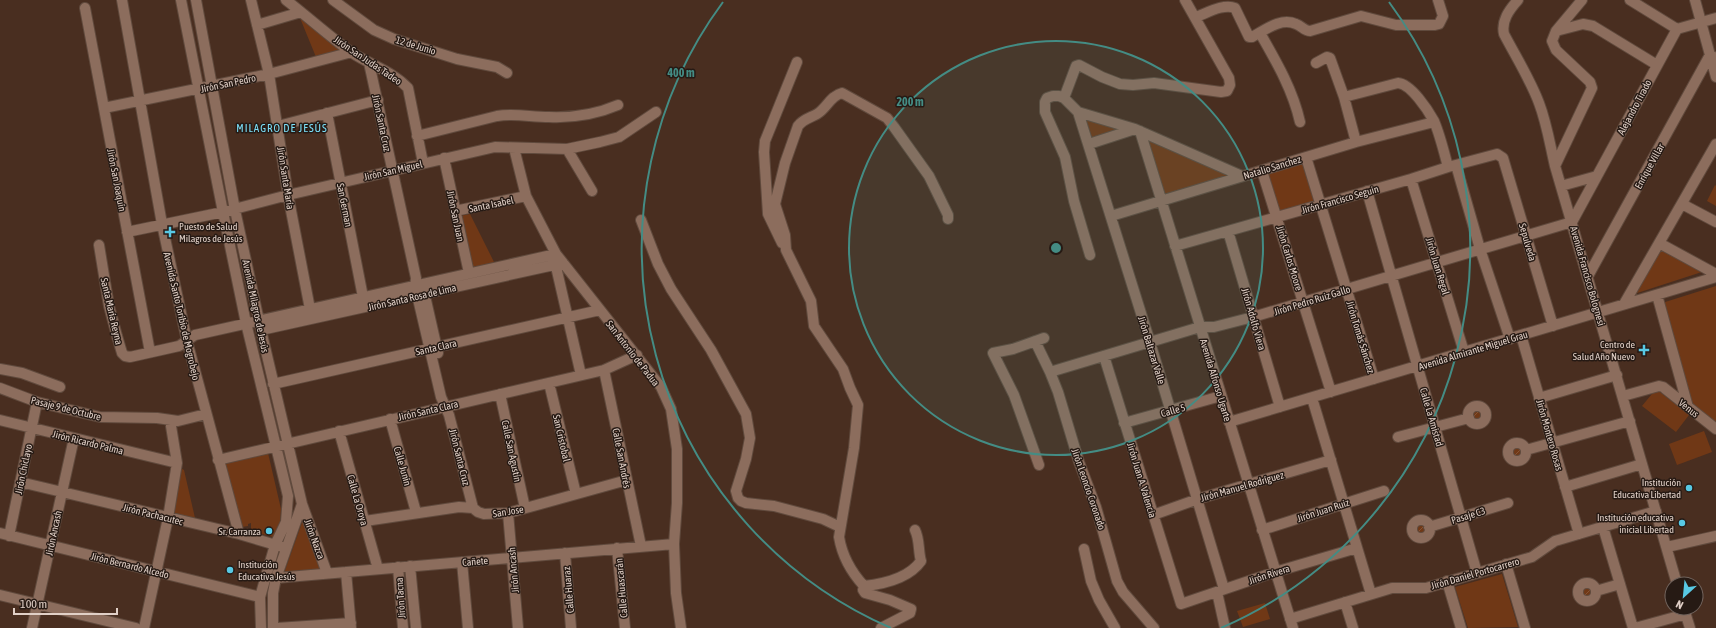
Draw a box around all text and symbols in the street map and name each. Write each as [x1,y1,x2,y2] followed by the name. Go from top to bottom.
[332,34,404,87] street label: Jirón San Judas Tadeo
[394,34,437,57] street label: 12 de Junio
[666,66,695,80] text: 400 m
[200,72,257,95] street label: Jirón San Pedro
[1615,78,1654,137] street label: Alejandro Tirado
[370,94,393,153] street label: Jirón Santa Cruz
[896,95,924,109] text: 200 m
[236,122,328,134] district label: MILAGRO DE JESÚS
[1633,141,1667,191] street label: Enrique Villar
[275,146,296,210] street label: Jirón Santa María
[105,148,128,213] street label: Jirón San Joaquín
[1242,153,1303,181] street label: Natalio Sanchez
[363,158,424,183] street label: Jirón San Miguel
[335,182,354,228] street label: San German
[1300,183,1380,216] street label: Jirón Francisco Seguin
[445,190,466,243] street label: Jirón San Juan
[468,194,515,215] street label: Santa Isabel
[179,221,243,244] place label: Puesto de Salud Milagros de Jesús
[1517,222,1538,263] street label: Sepulveda
[1274,224,1305,292] street label: Jirón Carlos Moore
[1568,225,1607,327] street label: Avenida Francisco Bolognesi
[164,226,176,238] marker: Puesto de Salud Milagros de Jesús
[1424,236,1452,296] street label: Jirón Juan Regal
[1049,241,1063,255] centre of rings
[161,251,202,381] street label: Avenida Santo Toribio de Mogrobejo
[240,259,271,354] street label: Avenida Milagros de Jesús
[98,277,125,346] street label: Santa María Reyna
[367,282,457,313] street label: Jirón Santa Rosa de Lima
[1273,284,1352,317] street label: Jirón Pedro Ruiz Gallo
[1239,287,1268,352] street label: Jirón Adolfo Viera
[1344,300,1377,375] street label: Jirón Tomás Sánchez
[1136,315,1167,386] street label: Jirón Baltazar Valle
[604,318,662,388] street label: San Antonio de Padua
[1417,329,1529,372] street label: Avenida Almirante Miguel Grau
[415,337,458,358] street label: Santa Clara
[1198,338,1233,423] street label: Avenida Alfonso Ugarte
[1573,339,1635,362] place label: Centro de Salud Año Nuevo
[1638,344,1650,356] marker: Centro de Salud Año Nuevo
[1418,387,1445,448] street label: Calle La Amistad
[30,394,103,423] street label: Pasaje 9 de Octubre
[1676,397,1701,420] street label: Venus
[397,398,459,423] street label: Jirón Santa Clara
[1534,398,1565,472] street label: Jirón Montero Rosas
[1160,402,1187,419] street label: Calle 5
[551,414,572,463] street label: San Cristobal
[500,419,523,483] street label: Calle San Agustín
[610,427,633,489] street label: Calle San Andrés
[51,428,125,457] street label: Jirón Ricardo Palma
[447,428,472,487] street label: Jirón Santa Cruz
[1125,441,1158,519] street label: Jirón Juan A. Valencia
[13,443,34,495] street label: Jirón Chiclayo
[392,445,413,487] street label: Calle Junín
[1069,447,1108,531] street label: Jirón Leoncio Coronado
[1199,469,1285,504] street label: Jirón Manuel Rodríguez
[345,474,370,527] street label: Calle La Oroya
[1613,477,1681,500] place label: Institución Educativa Libertad
[1684,483,1694,493] marker: Institución Educativa Libertad
[1296,497,1351,524] street label: Jirón Juan Ruiz
[122,502,184,527] street label: Jirón Pachacutec
[492,504,525,519] street label: San Jose
[1450,505,1487,526] street label: Pasaje C3
[43,509,64,557] street label: Jirón Ancash
[1597,512,1674,535] place label: Institución educativa inicial Libertad
[302,518,327,561] street label: Jirón Nazca
[1677,518,1687,528] marker: Institución educativa inicial Libertad
[219,526,261,537] place label: Sr. Carranza
[264,526,274,536] marker: Sr. Carranza
[506,546,521,593] street label: Jirón Ancash
[90,550,170,581] street label: Jirón Bernardo Alcedo
[462,555,489,568] street label: Cañete
[1430,555,1521,591] street label: Jirón Daniel Portocarrero
[613,558,630,618] street label: Calle Huascarán
[238,559,295,582] place label: Institución Educativa Jesús
[1247,563,1291,586] street label: Jirón Rivera
[225,565,235,575] marker: Institución Educativa Jesús
[561,566,576,614] street label: Calle Huaraz
[1664,576,1704,616] north arrow
[394,577,407,619] street label: Jirón Tacna
[14,590,117,616] scale bar
[20,597,47,611] text: 100 m
[1674,598,1685,612] text: N

